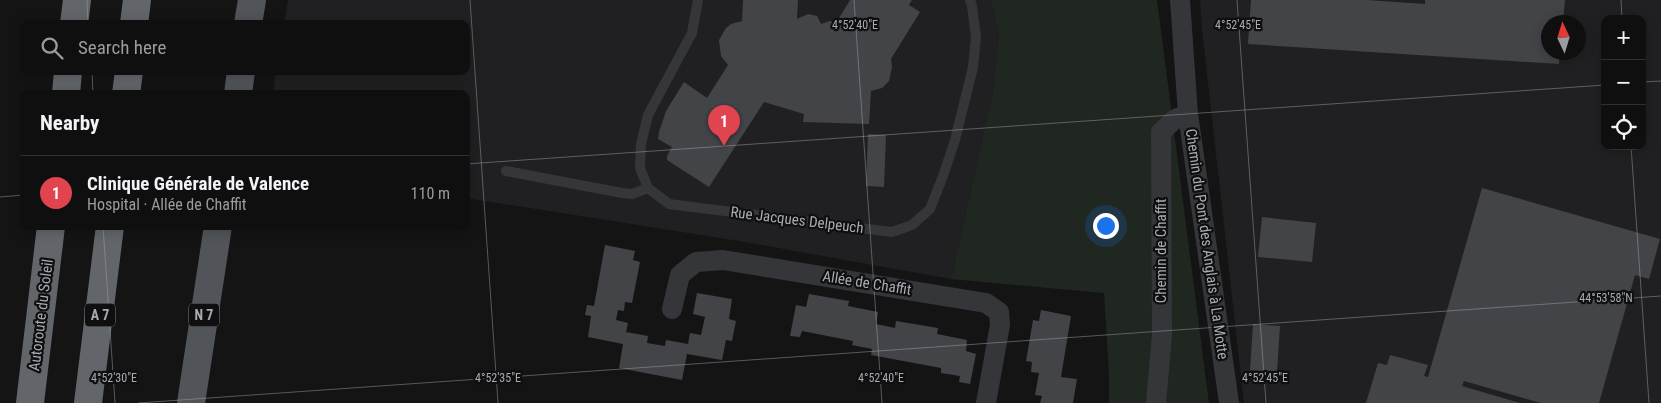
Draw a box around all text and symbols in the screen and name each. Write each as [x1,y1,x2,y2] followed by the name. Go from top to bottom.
[1541,15,1586,60] north arrow
[1601,15,1646,150] map controls
[1601,15,1646,60] button: +
[832,18,878,32] text: 4°52'40"E
[1215,18,1261,32] text: 4°52'45"E
[20,20,470,75] search box
[38,34,66,62] icon: search
[78,36,166,59] text: Search here
[1601,60,1646,105] button: −
[708,105,740,146] pin: 1
[1601,105,1646,150] button: locate
[40,111,99,135] text: Nearby
[1182,127,1232,361] street label: Chemin du Pont des Anglais à La Motte
[87,172,309,195] text: Clinique Générale de Valence
[52,184,60,203] text: 1
[411,184,450,203] text: 110 m
[87,195,247,214] text: Hospital · Allée de Chaffit
[1152,199,1170,303] street label: Chemin de Chaffit
[729,203,865,237] street label: Rue Jacques Delpeuch
[1093,213,1119,239] your location
[25,258,57,372] street label: Autoroute du Soleil
[821,267,913,299] street label: Allée de Chaffit
[1579,291,1633,305] text: 44°53'58"N
[85,304,115,326] road number: A 7
[189,304,219,326] road number: N 7
[91,371,137,385] text: 4°52'30"E
[475,371,521,385] text: 4°52'35"E
[858,371,904,385] text: 4°52'40"E
[1242,371,1288,385] text: 4°52'45"E

